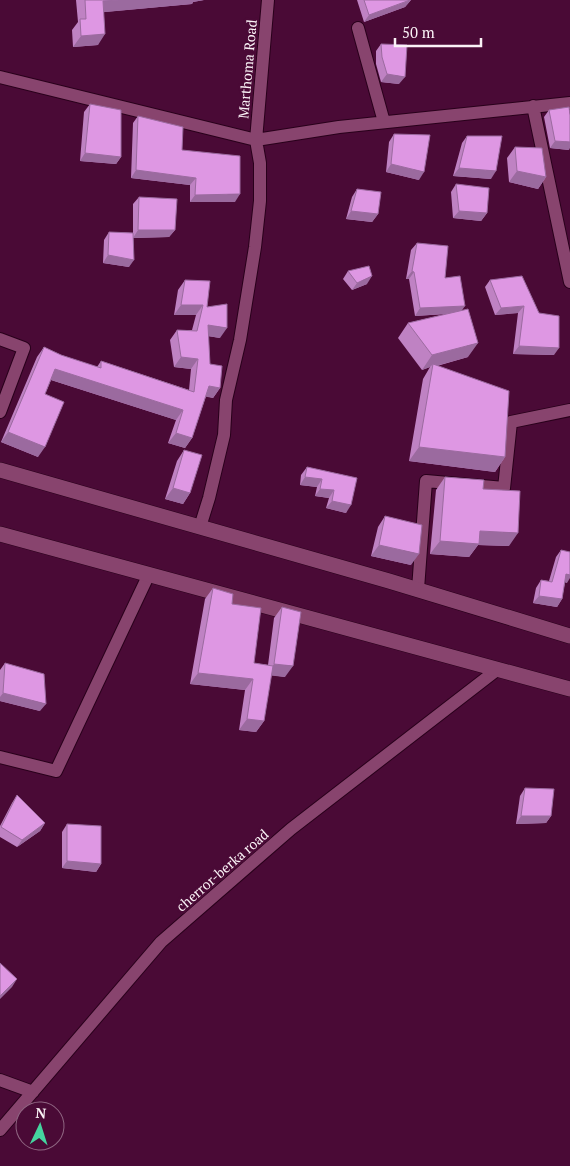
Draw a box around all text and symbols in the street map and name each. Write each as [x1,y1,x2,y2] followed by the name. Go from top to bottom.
[395,15,481,47] scale bar
[233,18,261,119] street label: Marthoma Road
[402,22,435,42] text: 50 m
[172,824,272,915] street label: cherror-berka road
[15,1101,65,1151] north arrow
[35,1103,47,1122] text: N

